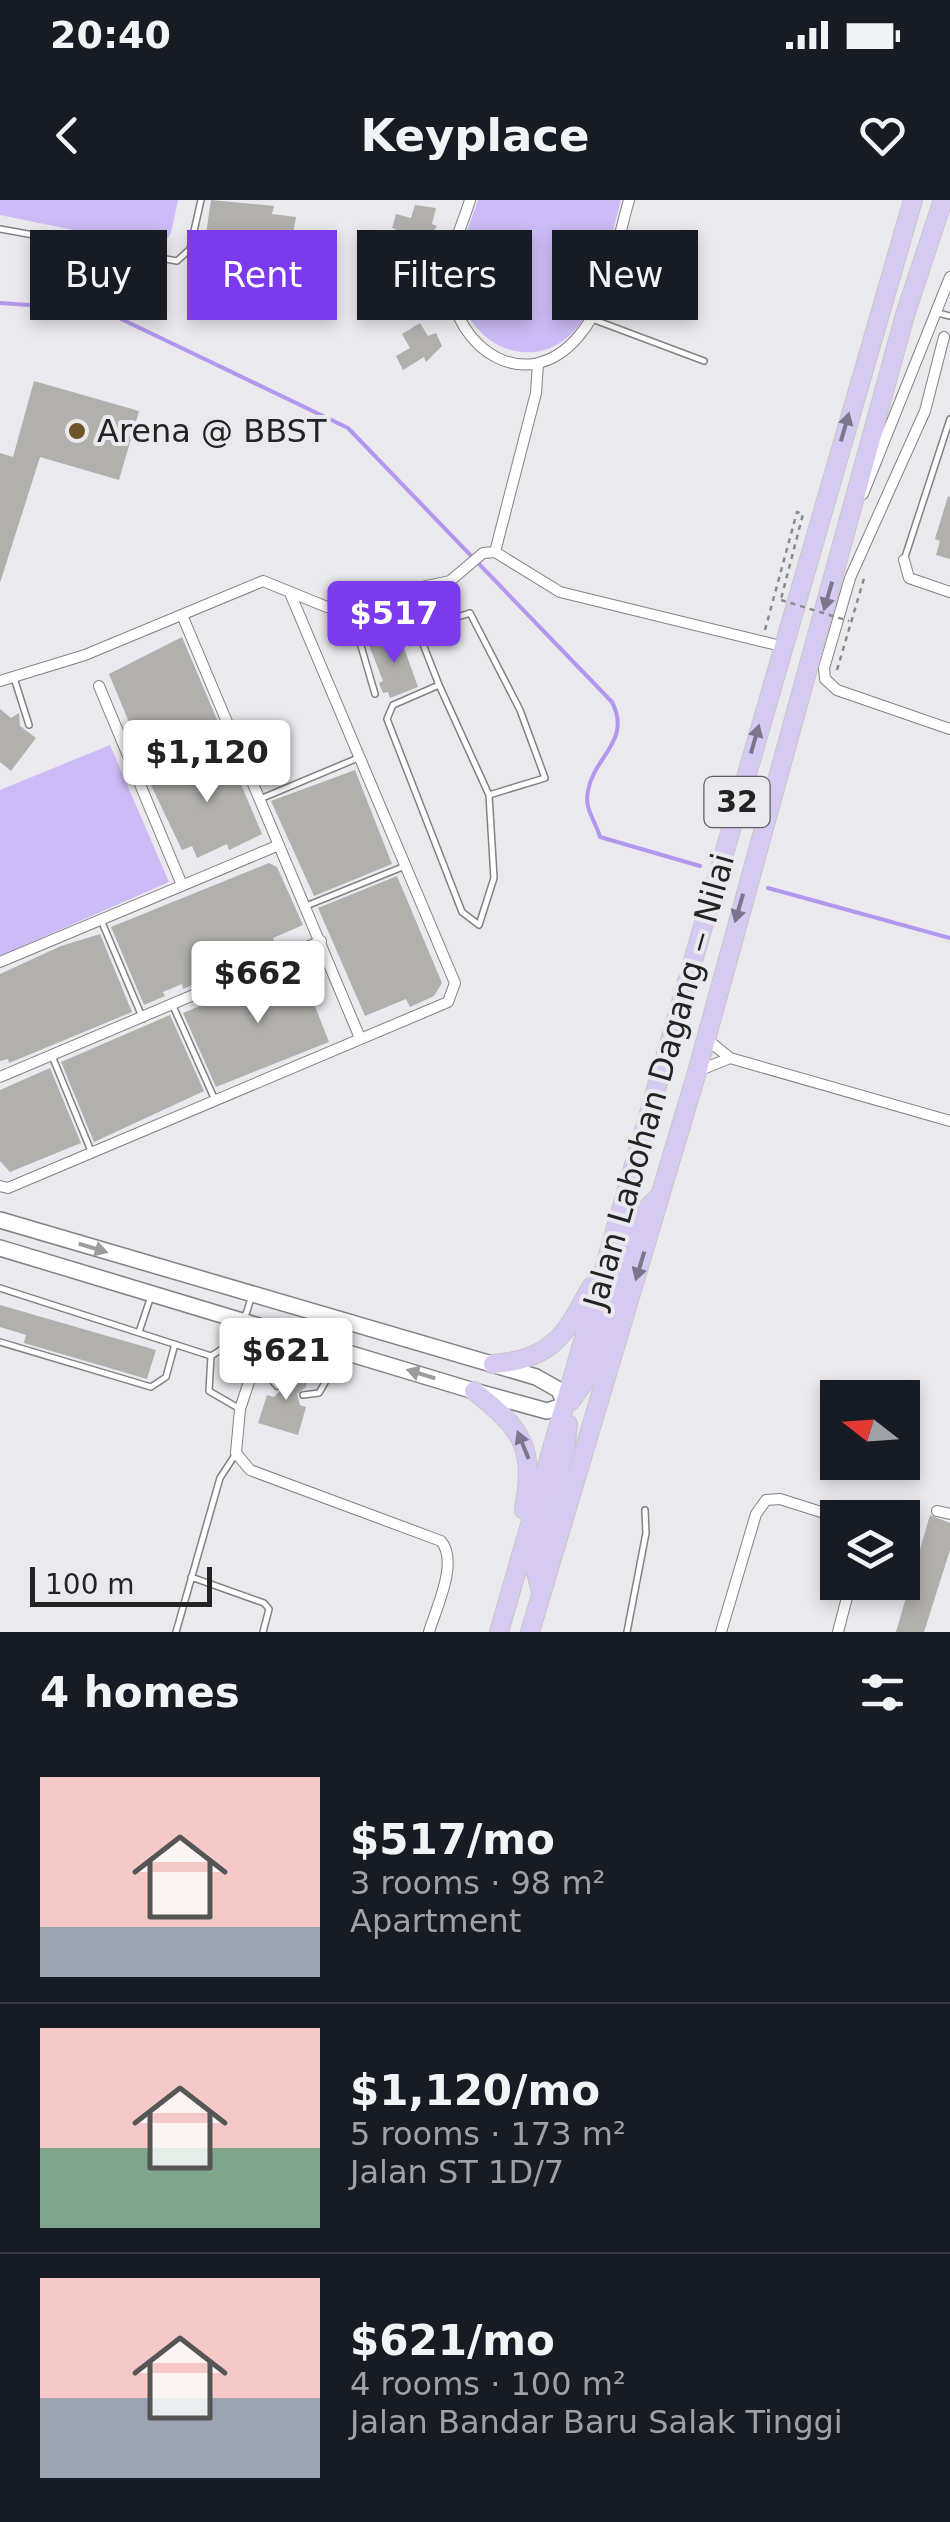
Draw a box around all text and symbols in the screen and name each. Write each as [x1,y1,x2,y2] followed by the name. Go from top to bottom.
[50,13,171,57] text: 20:40
[40,108,95,163] icon: back
[855,108,910,163] icon: heart
[360,109,590,162] text: Keyplace
[30,230,167,320] chip: Buy
[187,230,337,320] chip: Rent
[357,230,532,320] chip: Filters
[552,230,698,320] chip: New
[837,411,853,442] one-way arrow
[97,412,327,450] place label: Arena @ BBST
[66,420,88,442] marker: Arena @ BBST
[335,581,453,666] pin: $517
[820,581,835,612] one-way arrow
[349,594,439,632] text: $517
[126,720,288,805] pin: $1,120
[748,723,763,754] one-way arrow
[145,733,269,771] text: $1,120
[704,777,770,827] road number: 32
[575,849,742,1315] street label: Jalan Labohan Dagang ‒ Nilai
[731,894,746,924] one-way arrow
[199,941,317,1026] pin: $662
[213,954,303,992] text: $662
[79,1241,109,1256] one-way arrow
[632,1251,647,1282] one-way arrow
[227,1318,345,1403] pin: $621
[241,1331,331,1369] text: $621
[405,1366,436,1381] one-way arrow
[820,1380,920,1480] north arrow
[820,1380,920,1600] map controls
[514,1430,530,1460] one-way arrow
[820,1500,920,1600] button: layers
[30,1562,212,1606] scale bar
[45,1568,135,1601] text: 100 m
[855,1665,910,1720] icon: filters
[40,1668,240,1717] text: 4 homes
[350,1815,555,1864] text: $517/mo
[120,1817,240,1937] icon: home
[350,1864,605,1902] text: 3 rooms · 98 m²
[350,1902,521,1940] text: Apartment
[350,2066,600,2115] text: $1,120/mo
[120,2068,240,2188] icon: home
[350,2115,626,2153] text: 5 rooms · 173 m²
[350,2153,564,2191] text: Jalan ST 1D/7
[350,2316,555,2365] text: $621/mo
[120,2318,240,2438] icon: home
[350,2365,626,2403] text: 4 rooms · 100 m²
[350,2403,843,2441] text: Jalan Bandar Baru Salak Tinggi

